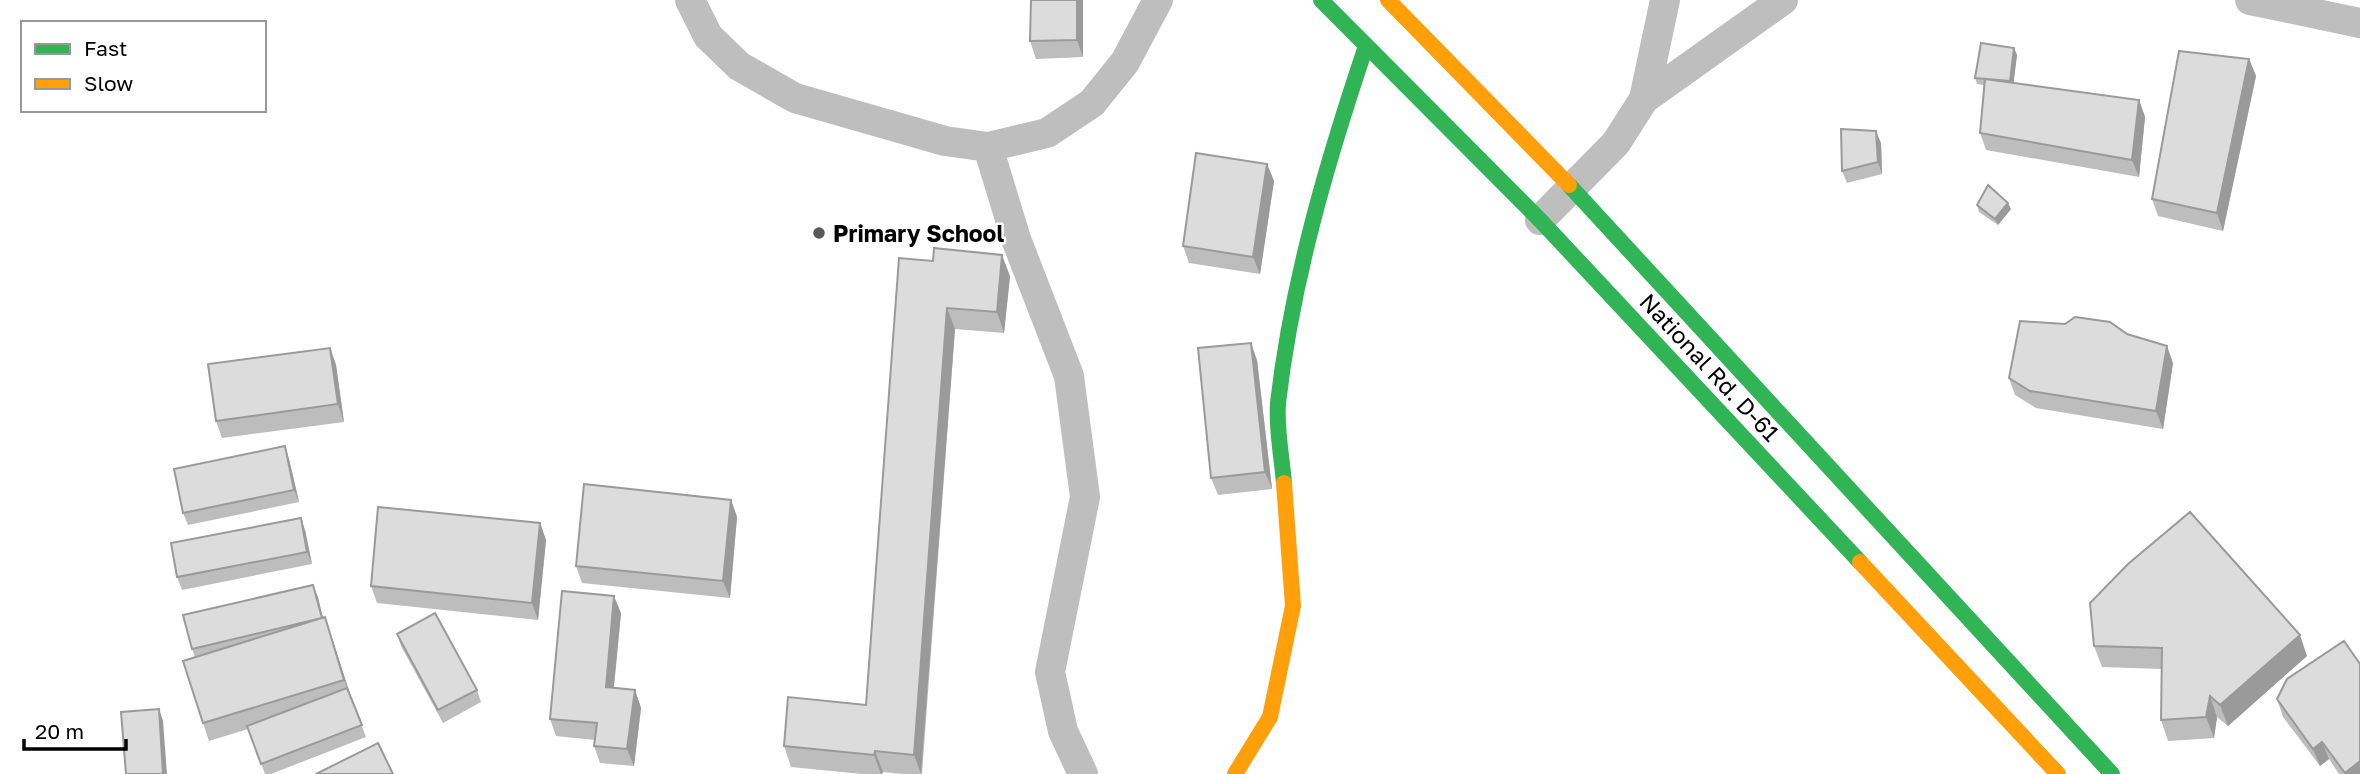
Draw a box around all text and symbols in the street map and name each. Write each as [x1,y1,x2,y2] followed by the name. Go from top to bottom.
[21,21,266,112] legend
[84,35,127,61] text: Fast
[84,70,133,96] text: Slow
[833,219,1004,247] place label: Primary School
[811,225,827,241] marker: Primary School
[1634,287,1786,447] street label: National Rd. D-61
[24,708,126,752] scale bar
[35,718,84,744] text: 20 m

